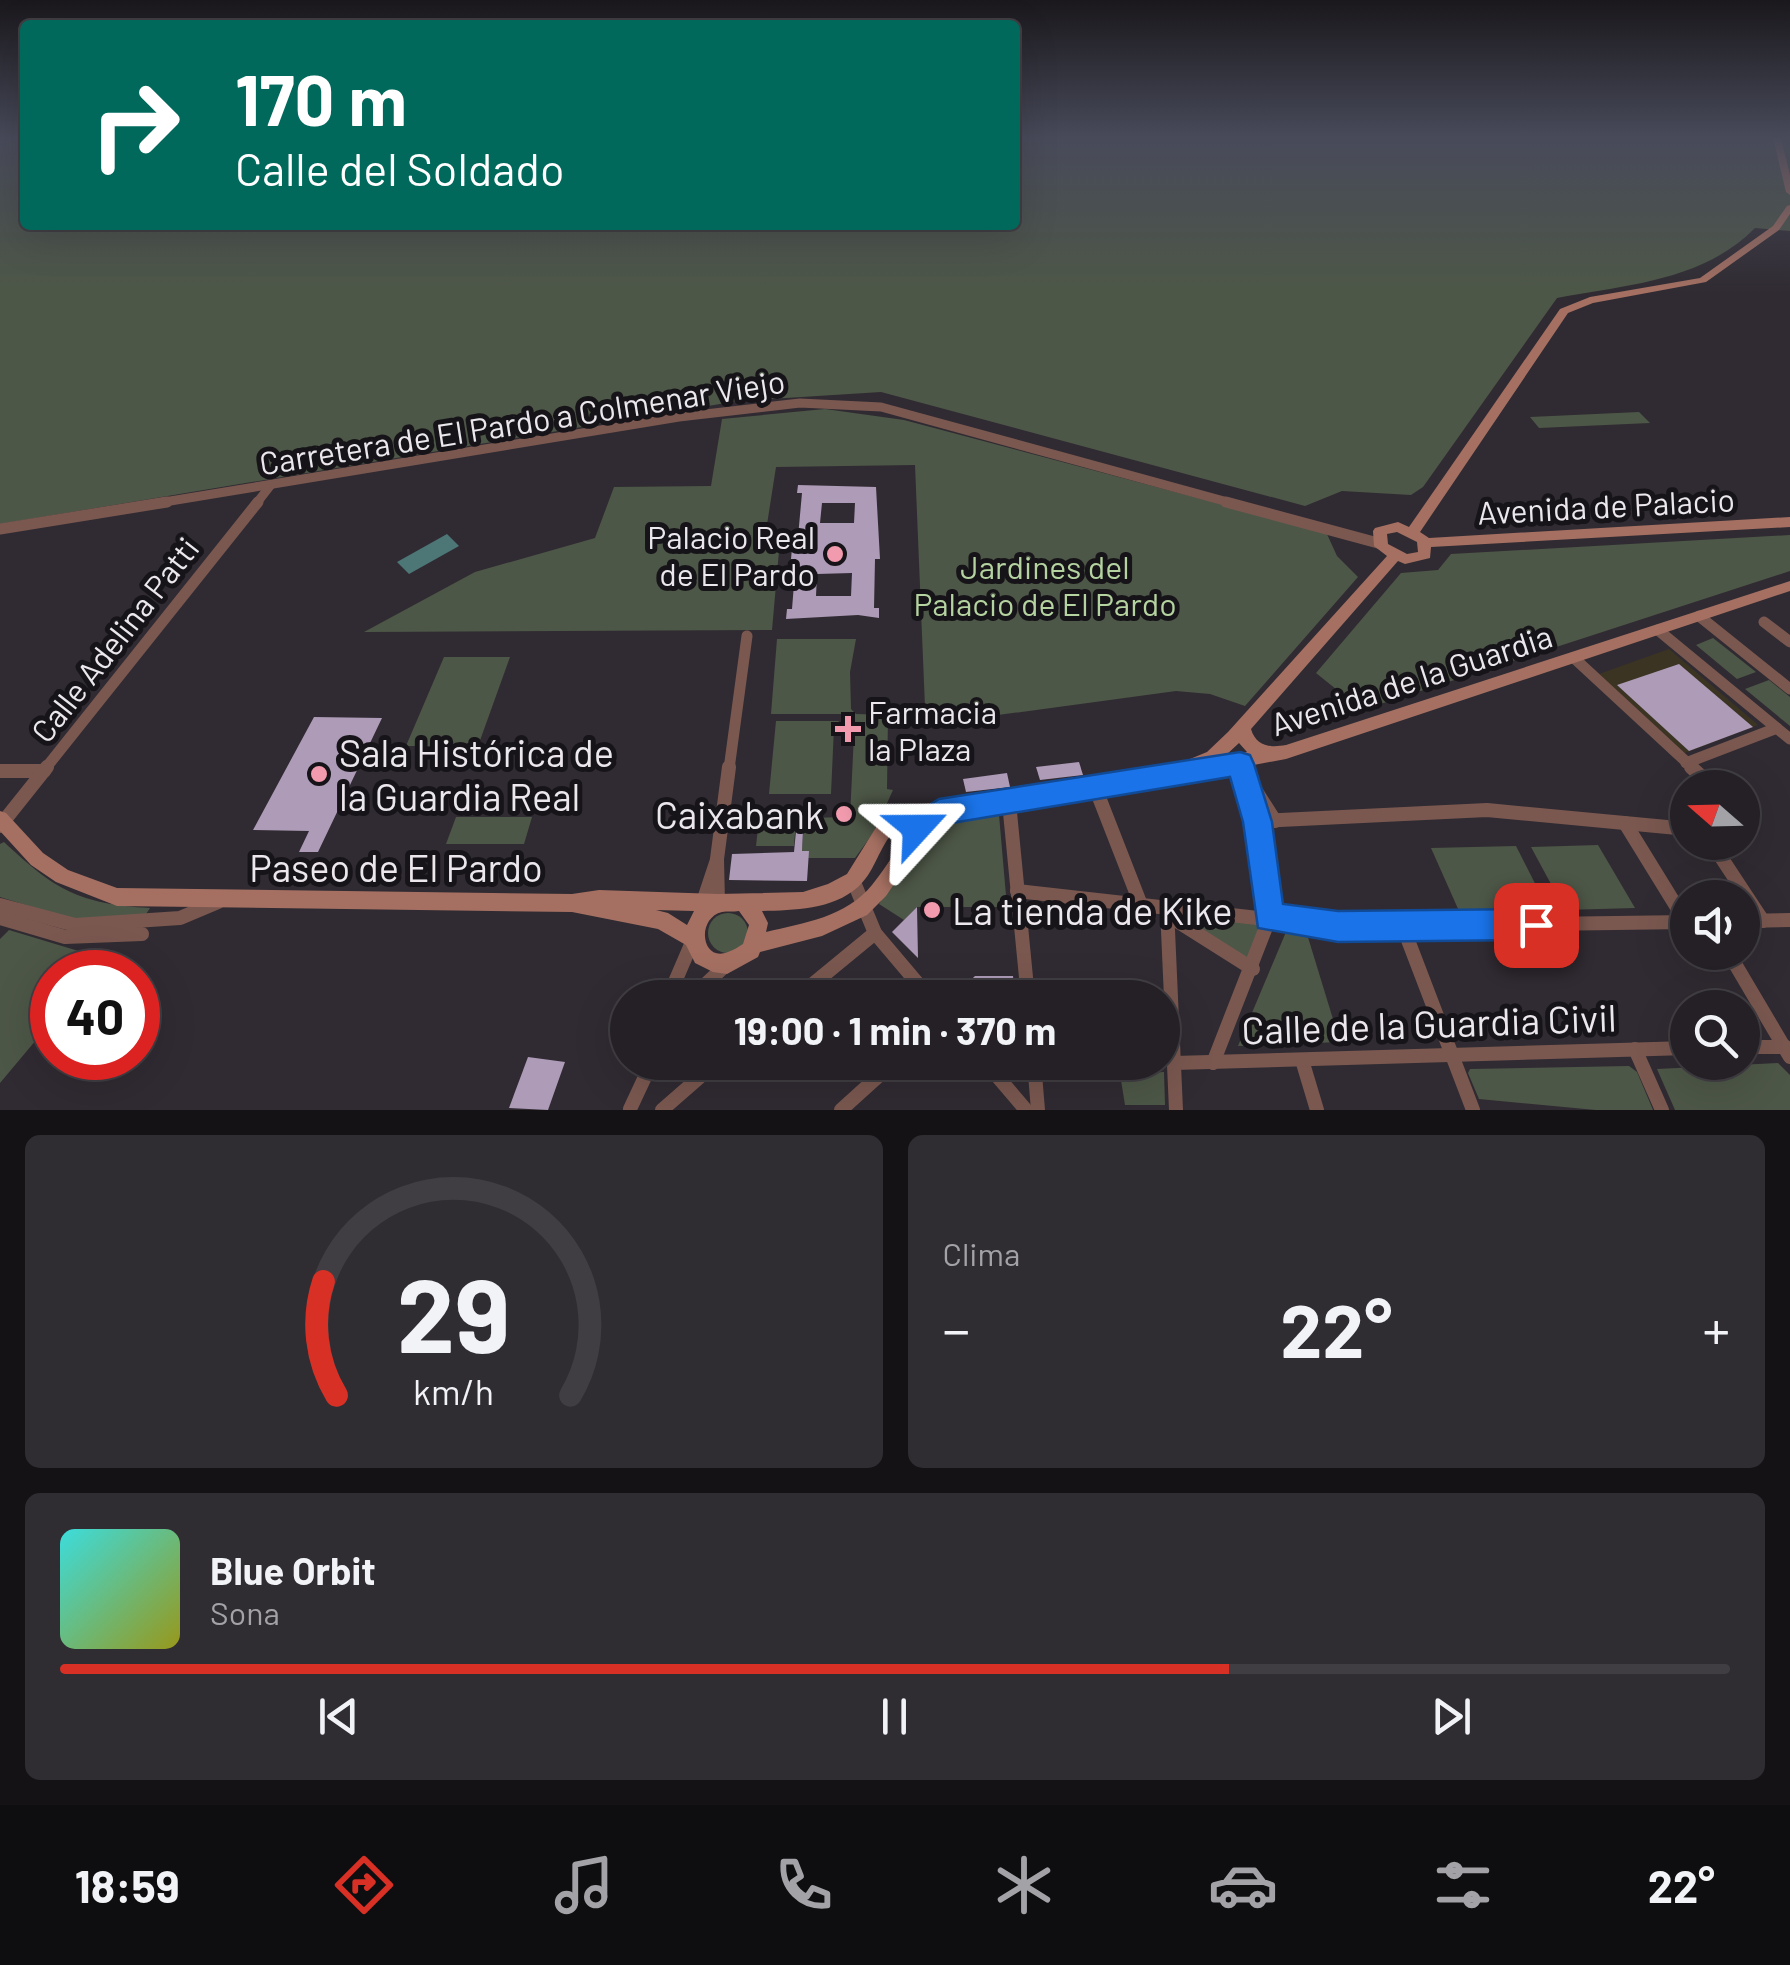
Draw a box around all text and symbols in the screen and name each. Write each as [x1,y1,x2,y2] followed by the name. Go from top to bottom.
[235,56,407,140] text: 170 m
[70,60,200,190] icon: right
[235,141,564,195] text: Calle del Soldado
[257,361,787,481] street label: Carretera de El Pardo a Colmenar Viejo
[1476,479,1736,531] street label: Avenida de Palacio
[647,517,815,592] place label: Palacio Real de El Pardo
[22,529,206,749] street label: Calle Adelina Patti
[824,543,846,565] marker: Palacio Real de El Pardo
[913,547,1177,622] park label: Jardines del Palacio de El Pardo
[1266,616,1556,742] street label: Avenida de la Guardia
[868,692,997,767] place label: Farmacia la Plaza
[837,718,859,740] marker: Farmacia la Plaza
[339,729,614,819] place label: Sala Histórica de la Guardia Real
[308,763,330,785] marker: Sala Histórica de la Guardia Real
[1670,770,1760,860] north arrow
[1670,770,1760,1080] map controls
[865,776,969,880] position arrow
[655,791,824,837] place label: Caixabank
[833,803,855,825] marker: Caixabank
[249,844,543,890] street label: Paseo de El Pardo
[1670,880,1760,970] button: sound
[1494,883,1579,968] pin
[952,887,1232,933] place label: La tienda de Kike
[1509,898,1564,953] icon: arrive
[921,899,943,921] marker: La tienda de Kike
[30,950,160,1080] speed limit sign: 40
[1670,990,1760,1080] button: search
[1241,993,1617,1053] street label: Calle de la Guardia Civil
[734,1007,1056,1053] text: 19:00 · 1 min · 370 m
[943,1234,1020,1272] text: Clima
[397,1249,510,1374] text: 29
[1280,1283,1392,1373] text: 22°
[943,1295,970,1361] text: −
[1702,1295,1730,1361] text: +
[413,1369,494,1412] text: km/h
[210,1547,376,1593] text: Blue Orbit
[210,1593,280,1631] text: Sona
[311,1689,366,1744] icon: previous
[867,1689,922,1744] icon: pause
[1424,1689,1479,1744] icon: next
[329,1850,399,1920] icon: directions
[549,1850,619,1920] icon: music
[769,1850,839,1920] icon: phone
[989,1850,1059,1920] icon: climate
[1208,1850,1278,1920] icon: car
[1428,1850,1498,1920] icon: filters
[75,1858,180,1912] text: 18:59
[1648,1858,1715,1912] text: 22°

